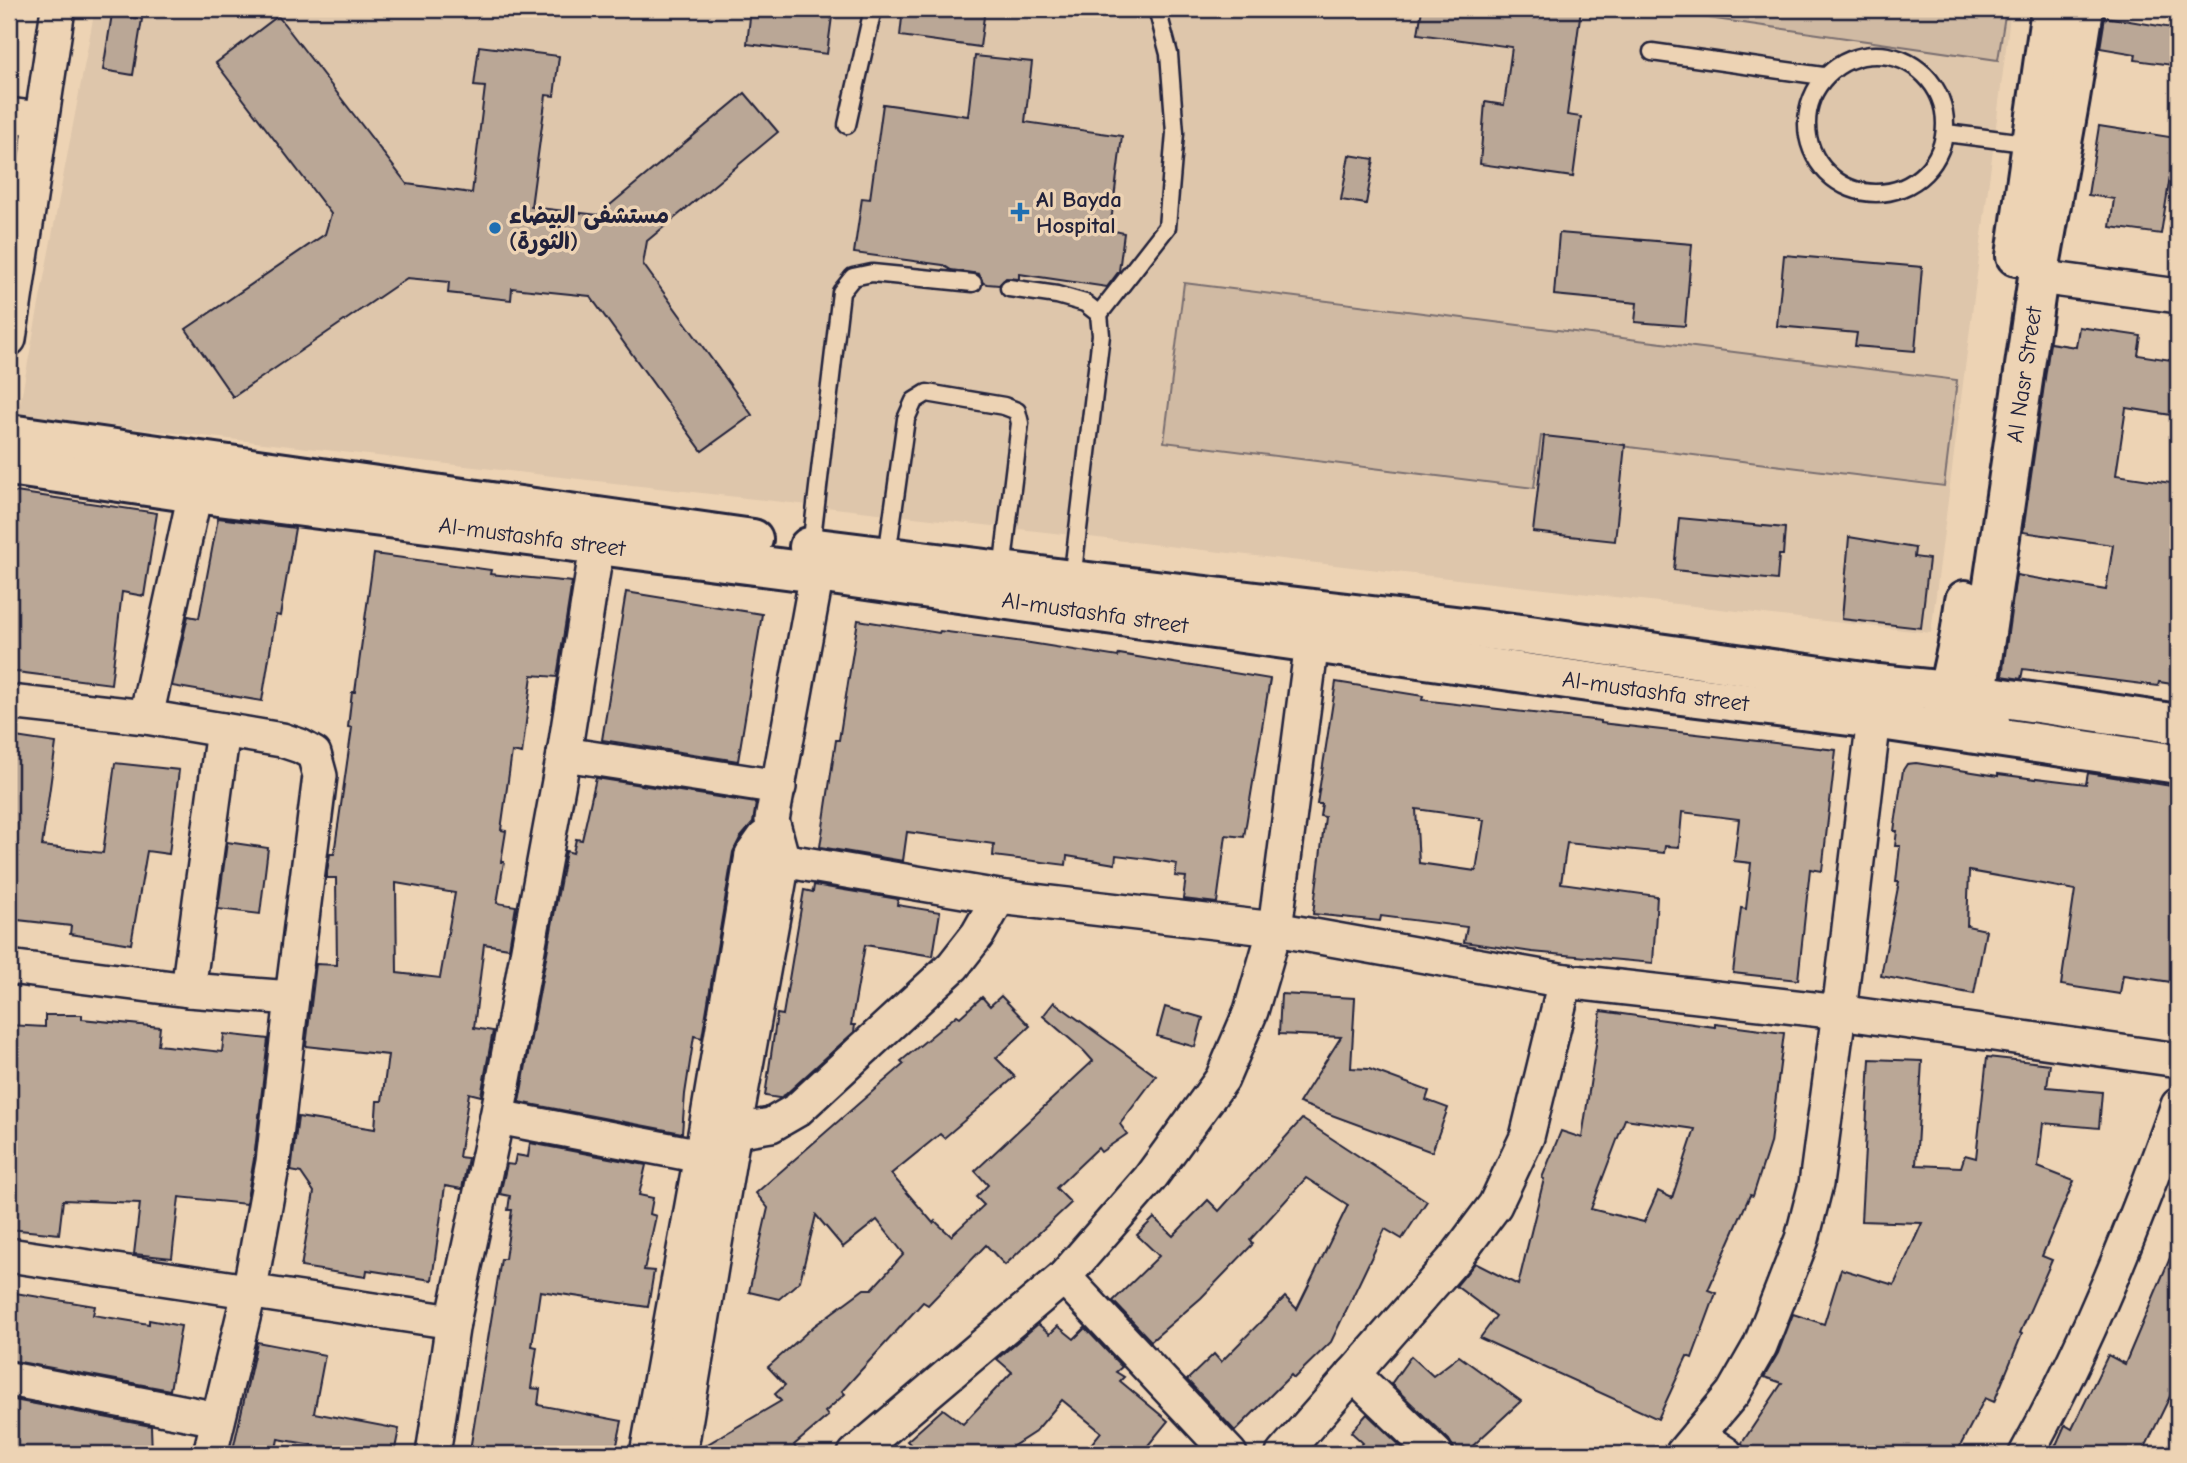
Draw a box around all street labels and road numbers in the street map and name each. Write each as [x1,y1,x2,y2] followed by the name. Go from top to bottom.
[2001,303,2048,444] street label: Al Nasr Street
[437,512,628,562] street label: Al-mustashfa street
[1000,586,1191,639] street label: Al-mustashfa street
[1561,665,1752,717] street label: Al-mustashfa street

